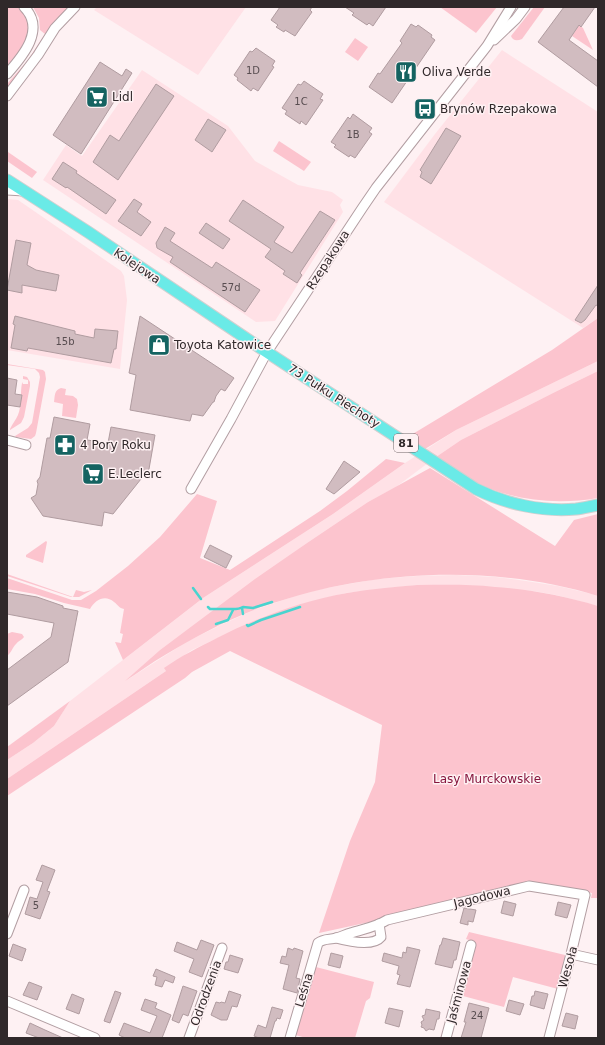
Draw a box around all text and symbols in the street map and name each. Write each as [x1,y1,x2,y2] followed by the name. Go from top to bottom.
[393,59,419,85] restaurant icon: Oliva Verde
[246,65,260,76] house number: 1D
[422,65,491,79] place label: Oliva Verde
[84,84,110,110] supermarket icon: Lidl
[112,90,133,104] place label: Lidl
[294,96,308,107] house number: 1C
[412,96,438,122] bus stop icon: Brynów Rzepakowa
[440,102,557,116] place label: Brynów Rzepakowa
[346,129,360,140] house number: 1B
[304,228,352,292] street label: Rzepakowa
[111,245,163,287] street label: Kolejowa
[221,282,241,293] house number: 57d
[146,332,172,358] shop icon: Toyota Katowice
[55,336,75,347] house number: 15b
[173,338,271,352] place label: Toyota Katowice
[286,361,382,431] street label: 73 Pułku Piechoty
[52,432,78,458] pharmacy icon: 4 Pory Roku
[394,434,418,452] road number: 81
[80,438,151,452] place label: 4 Pory Roku
[80,461,106,487] supermarket icon: E.Leclerc
[108,467,162,481] place label: E.Leclerc
[433,772,541,786] park label: Lasy Murckowskie
[451,883,512,911] street label: Jagodowa
[33,900,39,911] house number: 5
[556,944,580,990] street label: Wesoła
[188,958,224,1028] street label: Odrodzenia
[444,959,474,1026] street label: Jaśminowa
[292,971,316,1009] street label: Leśna
[471,1010,483,1021] house number: 24

